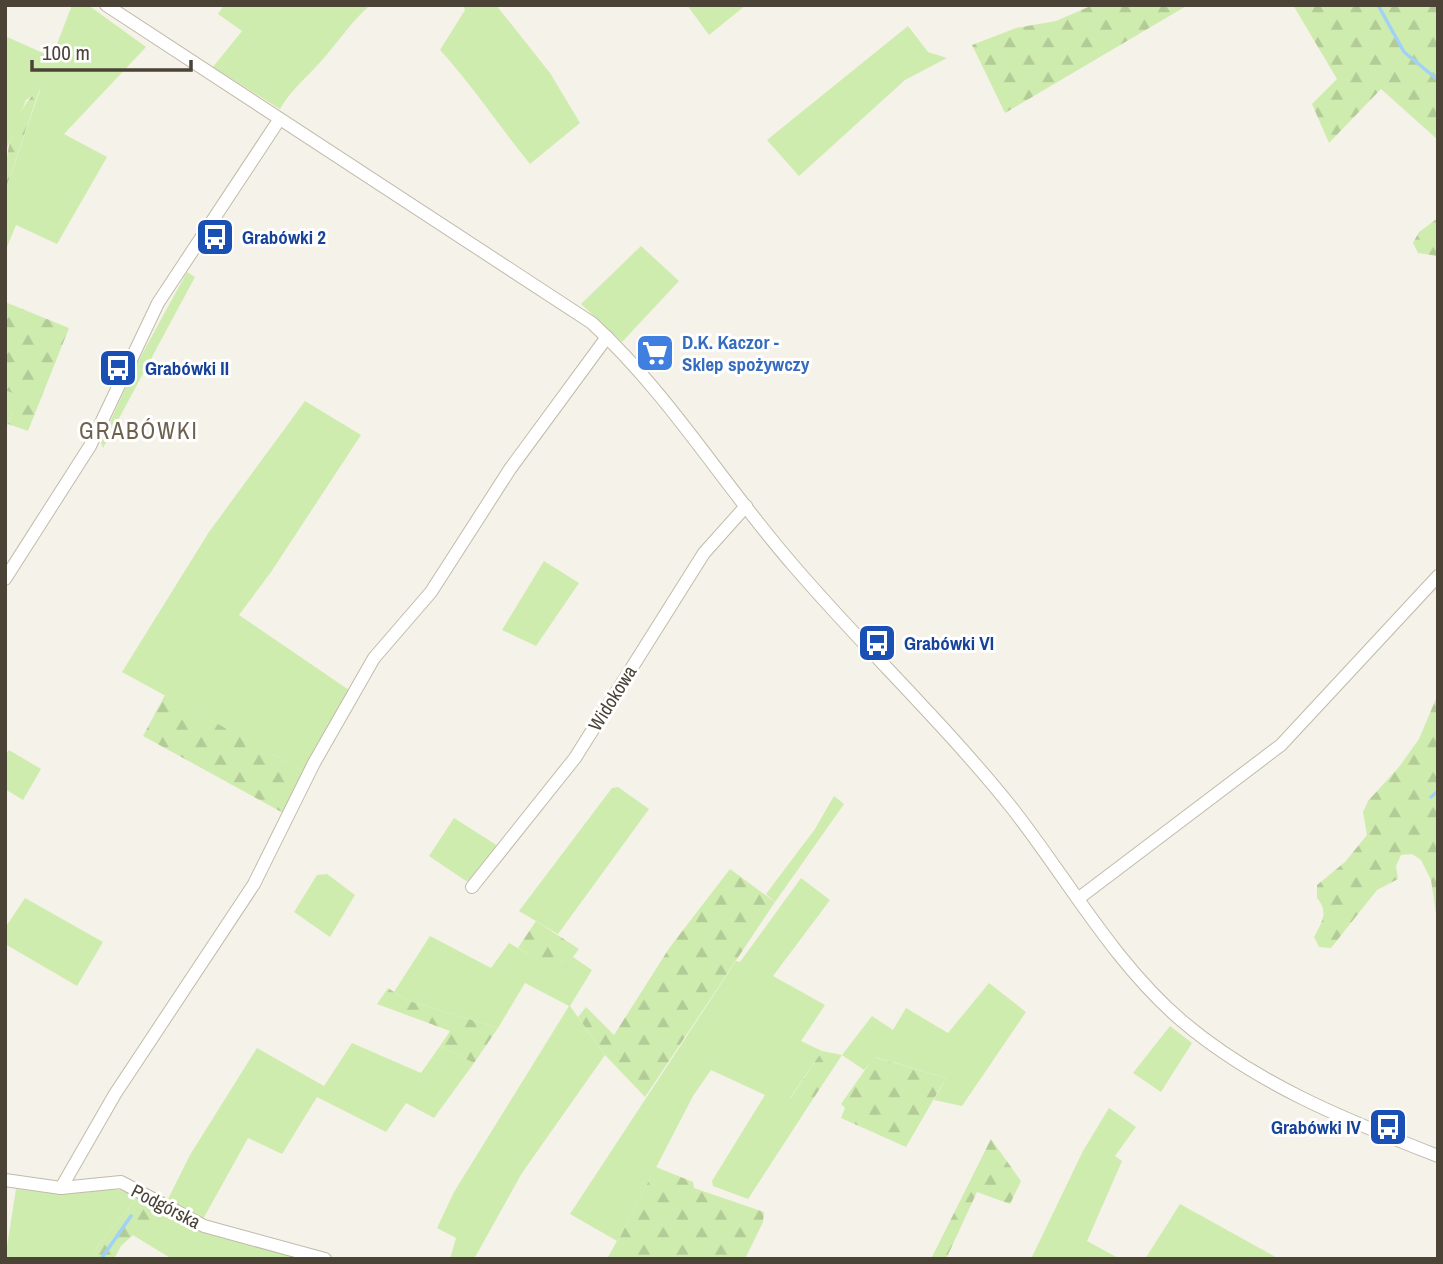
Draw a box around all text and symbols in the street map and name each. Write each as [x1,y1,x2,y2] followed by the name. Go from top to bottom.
[32,28,191,72] scale bar
[42,38,90,67] text: 100 m
[194,216,236,258] bus stop icon: Grabówki 2
[242,224,326,250] place label: Grabówki 2
[682,329,810,377] place label: D.K. Kaczor - Sklep spożywczy
[634,332,676,374] supermarket icon: D.K. Kaczor - Sklep spożywczy
[97,347,139,389] bus stop icon: Grabówki II
[145,355,229,381] place label: Grabówki II
[79,415,199,446] district label: GRABÓWKI
[856,622,898,664] bus stop icon: Grabówki VI
[904,630,994,656] place label: Grabówki VI
[582,660,642,736] street label: Widokowa
[1367,1106,1409,1148] bus stop icon: Grabówki IV
[1271,1114,1362,1140] place label: Grabówki IV
[127,1178,205,1235] street label: Podgórska

